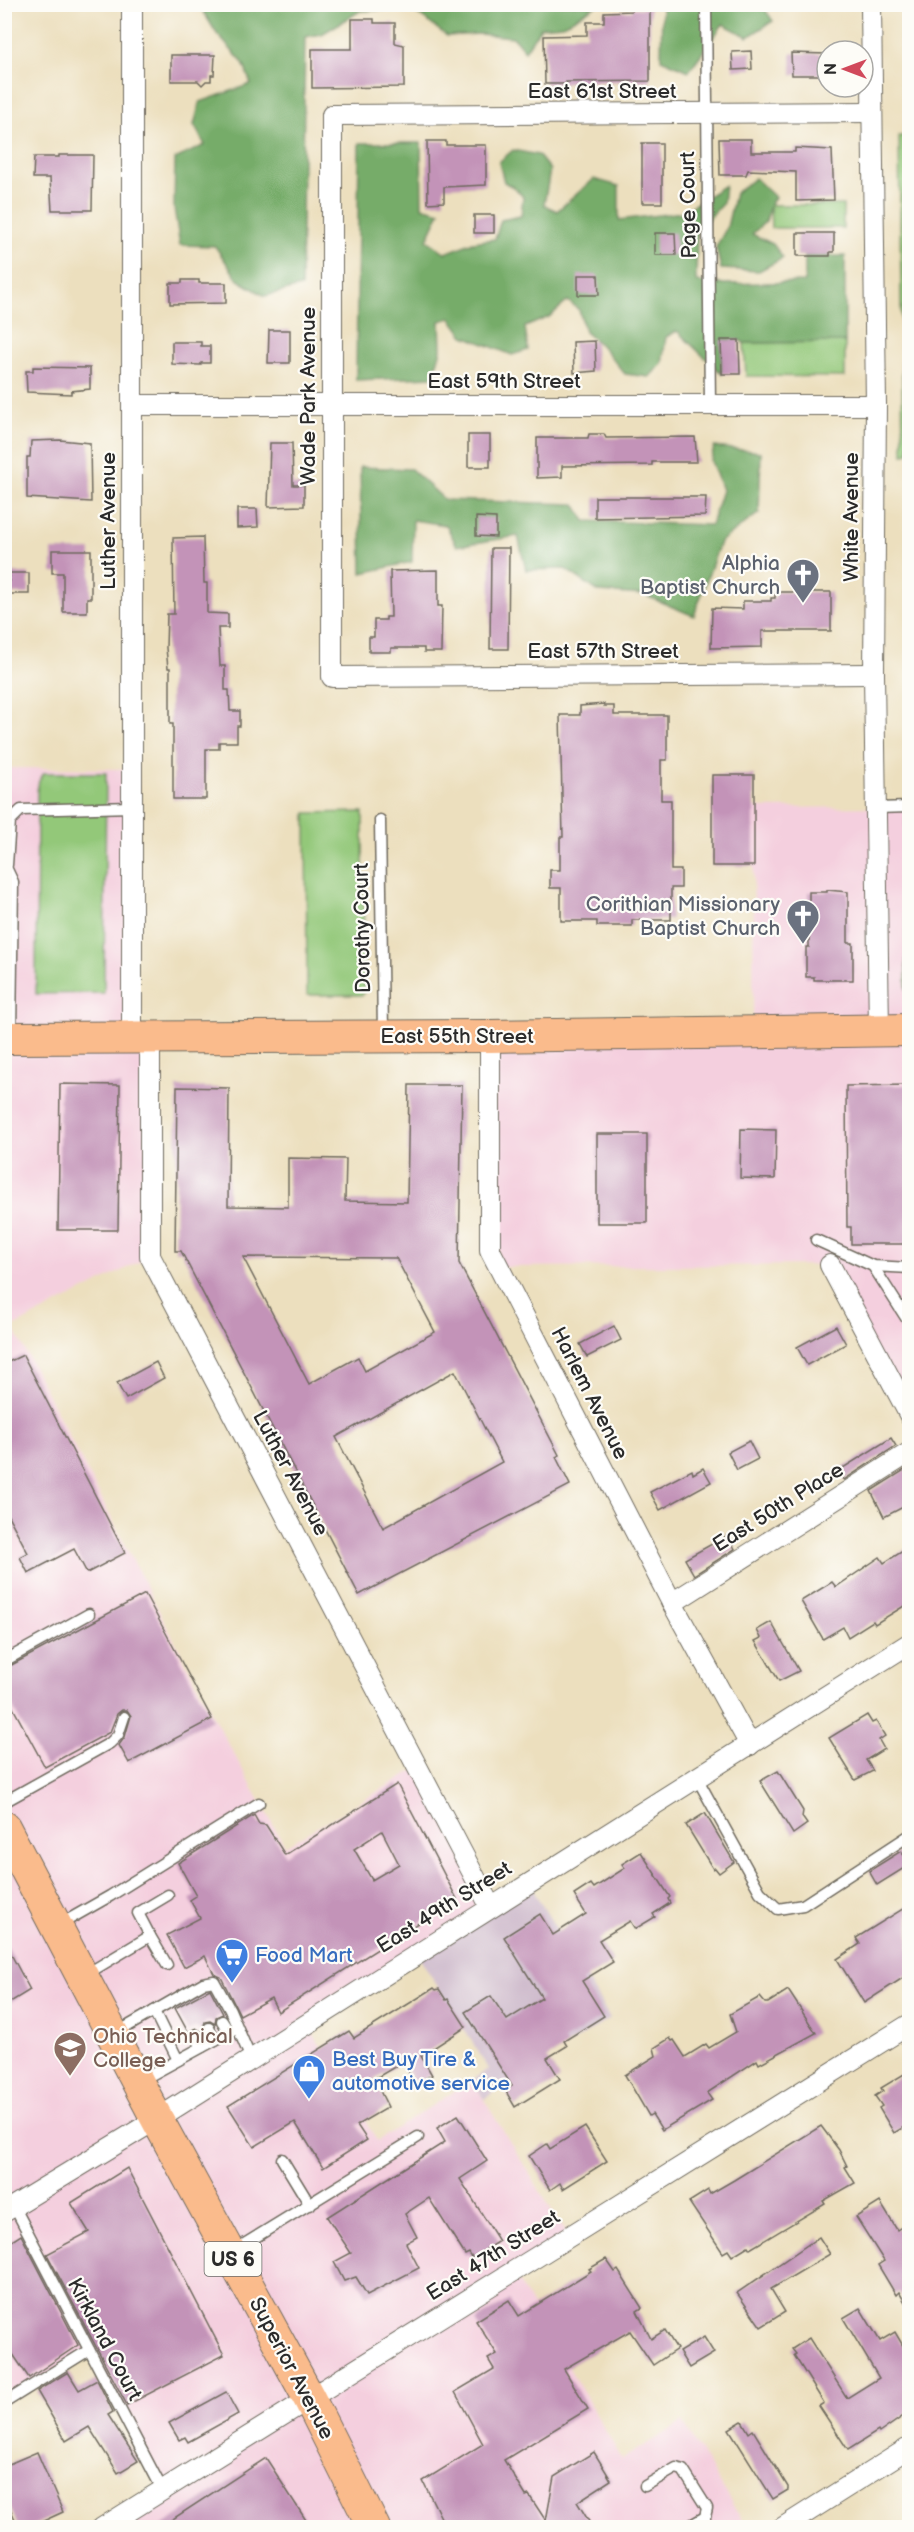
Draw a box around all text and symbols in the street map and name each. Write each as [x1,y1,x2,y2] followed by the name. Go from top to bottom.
[815,39,875,99] north arrow
[822,63,841,75] text: N
[528,79,677,104] street label: East 61st Street
[675,151,702,259] street label: Page Court
[296,307,321,485] street label: Wade Park Avenue
[427,369,581,394] street label: East 59th Street
[96,452,121,590] street label: Luther Avenue
[839,452,864,582] street label: White Avenue
[640,551,780,600] place label: Alphia Baptist Church
[785,557,821,604] church icon: Alphia Baptist Church
[527,639,679,664] street label: East 57th Street
[349,862,376,993] street label: Dorothy Court
[586,892,781,941] place label: Corithian Missionary Baptist Church
[785,898,821,945] church icon: Corithian Missionary Baptist Church
[380,1024,534,1049] street label: East 55th Street
[545,1323,634,1464] street label: Harlem Avenue
[247,1406,334,1540] street label: Luther Avenue
[708,1457,848,1558] street label: East 50th Place
[372,1856,517,1959] street label: East 49th Street
[214,1937,250,1984] supermarket icon: Food Mart
[255,1943,353,1968] place label: Food Mart
[93,2024,233,2073] place label: Ohio Technical College
[52,2030,88,2077] school or university icon: Ohio Technical College
[332,2047,510,2096] place label: Best Buy Tire & automotive service
[291,2053,327,2100] shop icon: Best Buy Tire & automotive service
[422,2204,565,2306] street label: East 47th Street
[204,2242,262,2276] road number: US 6
[62,2274,148,2405] street label: Kirkland Court
[244,2293,339,2443] street label: Superior Avenue

